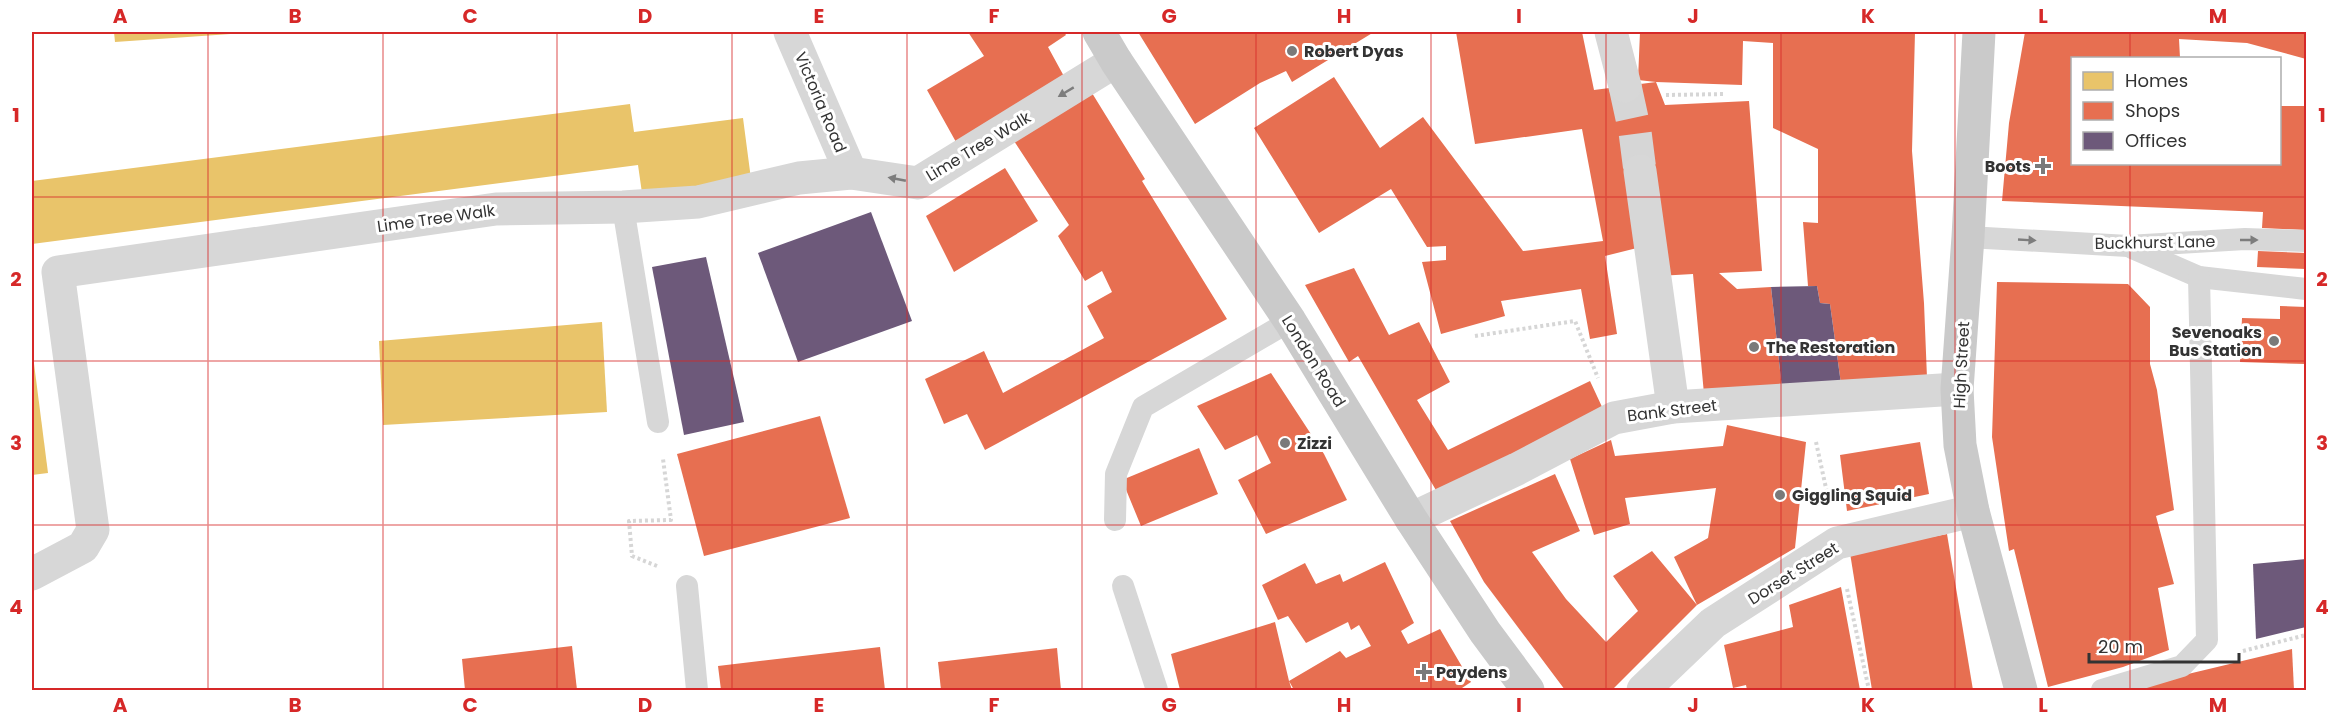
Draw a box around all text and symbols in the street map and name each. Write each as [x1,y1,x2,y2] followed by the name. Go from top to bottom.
[113,2,128,30] text: A
[288,2,302,30] text: B
[462,2,478,30] text: C
[638,2,652,30] text: D
[814,2,824,30] text: E
[989,2,1000,30] text: F
[1161,2,1177,30] text: G
[1337,2,1351,30] text: H
[1516,2,1522,30] text: I
[1687,2,1699,30] text: J
[1861,2,1875,30] text: K
[2038,2,2048,30] text: L
[2209,2,2227,30] text: M
[1304,40,1404,63] place label: Robert Dyas
[1285,44,1299,58] marker: Robert Dyas
[789,48,852,156] street label: Victoria Road
[2071,57,2281,165] legend
[2125,68,2188,93] text: Homes
[1058,86,1074,97] one-way arrow
[2125,98,2180,123] text: Shops
[12,101,20,129] text: 1
[2318,101,2326,129] text: 1
[921,106,1036,187] street label: Lime Tree Walk
[2125,128,2187,153] text: Offices
[1985,155,2031,178] place label: Boots
[2036,159,2050,173] marker: Boots
[888,174,907,183] one-way arrow
[376,199,497,238] street label: Lime Tree Walk
[2094,230,2216,255] street label: Buckhurst Lane
[2017,235,2036,245] one-way arrow
[2240,235,2259,244] one-way arrow
[10,265,22,293] text: 2
[2316,265,2328,293] text: 2
[1276,311,1351,412] street label: London Road
[1948,321,1975,409] street label: High Street
[2169,321,2262,362] place label: Sevenoaks Bus Station
[2267,334,2281,348] marker: Sevenoaks Bus Station
[1766,336,1895,359] place label: The Restoration
[1747,340,1761,354] marker: The Restoration
[1626,394,1718,427] street label: Bank Street
[10,429,22,457] text: 3
[2316,429,2328,457] text: 3
[1297,432,1332,455] place label: Zizzi
[1278,436,1292,450] marker: Zizzi
[1792,484,1912,507] place label: Giggling Squid
[1773,488,1787,502] marker: Giggling Squid
[1744,536,1843,610] street label: Dorset Street
[9,593,23,621] text: 4
[2315,593,2329,621] text: 4
[2089,626,2239,664] scale bar
[2098,634,2143,659] text: 20 m
[1436,661,1507,684] place label: Paydens
[1417,665,1431,679] marker: Paydens
[113,691,128,719] text: A
[288,691,302,719] text: B
[462,691,478,719] text: C
[638,691,652,719] text: D
[814,691,824,719] text: E
[989,691,1000,719] text: F
[1161,691,1177,719] text: G
[1337,691,1351,719] text: H
[1516,691,1522,719] text: I
[1687,691,1699,719] text: J
[1861,691,1875,719] text: K
[2038,691,2048,719] text: L
[2209,691,2227,719] text: M

